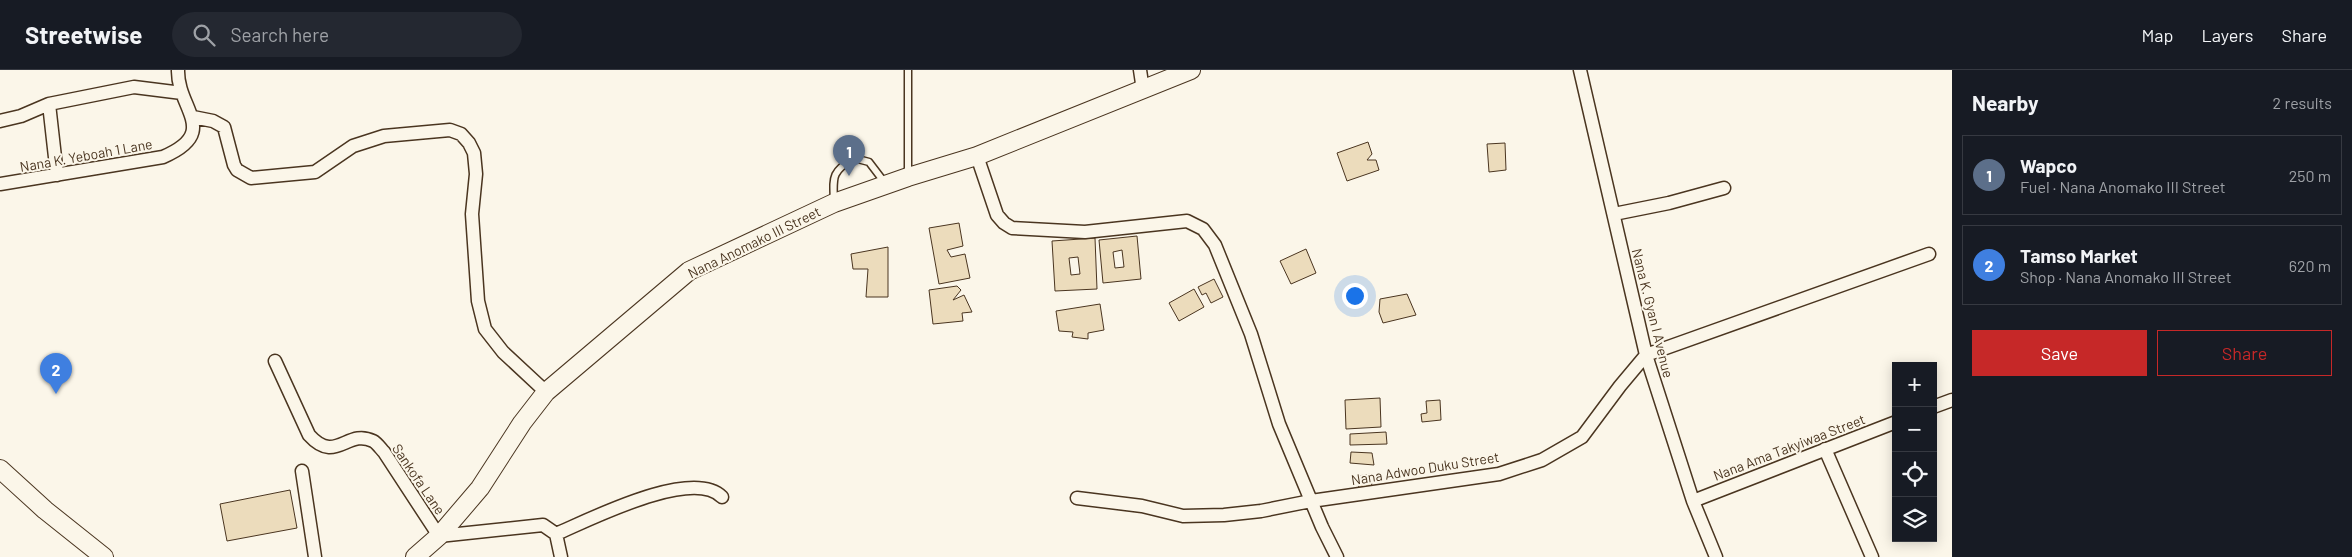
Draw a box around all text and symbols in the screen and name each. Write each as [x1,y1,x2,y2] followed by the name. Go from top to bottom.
[172,12,522,57] search box
[25,20,142,49] text: Streetwise
[190,21,218,49] icon: search
[230,23,329,46] text: Search here
[2141,24,2173,46] text: Map
[2201,24,2254,46] text: Layers
[2282,24,2327,46] text: Share
[1972,90,2038,115] text: Nearby
[2273,93,2332,112] text: 2 results
[18,135,154,175] street label: Nana K. Yeboah 1 Lane
[833,135,865,176] pin: 1
[2020,154,2077,177] text: Wapco
[1986,166,1992,185] text: 1
[2289,166,2331,185] text: 250 m
[2020,177,2226,196] text: Fuel · Nana Anomako III Street
[685,202,823,282] street label: Nana Anomako III Street
[2020,244,2138,267] text: Tamso Market
[1629,247,1677,379] street label: Nana K. Gyan I Avenue
[1985,256,1993,275] text: 2
[2289,256,2331,275] text: 620 m
[2020,267,2231,286] text: Shop · Nana Anomako III Street
[1342,283,1368,309] your location
[1972,330,2147,376] button: Save
[2157,330,2332,376] button: Share
[40,353,72,394] pin: 2
[1892,362,1937,542] map controls
[1892,362,1937,407] button: +
[1892,407,1937,452] button: −
[1711,410,1867,484] street label: Nana Ama Takyiwaa Street
[389,440,449,518] street label: Sankofa Lane
[1350,448,1500,488] street label: Nana Adwoo Duku Street
[1892,452,1937,497] button: locate
[1892,497,1937,542] button: layers

